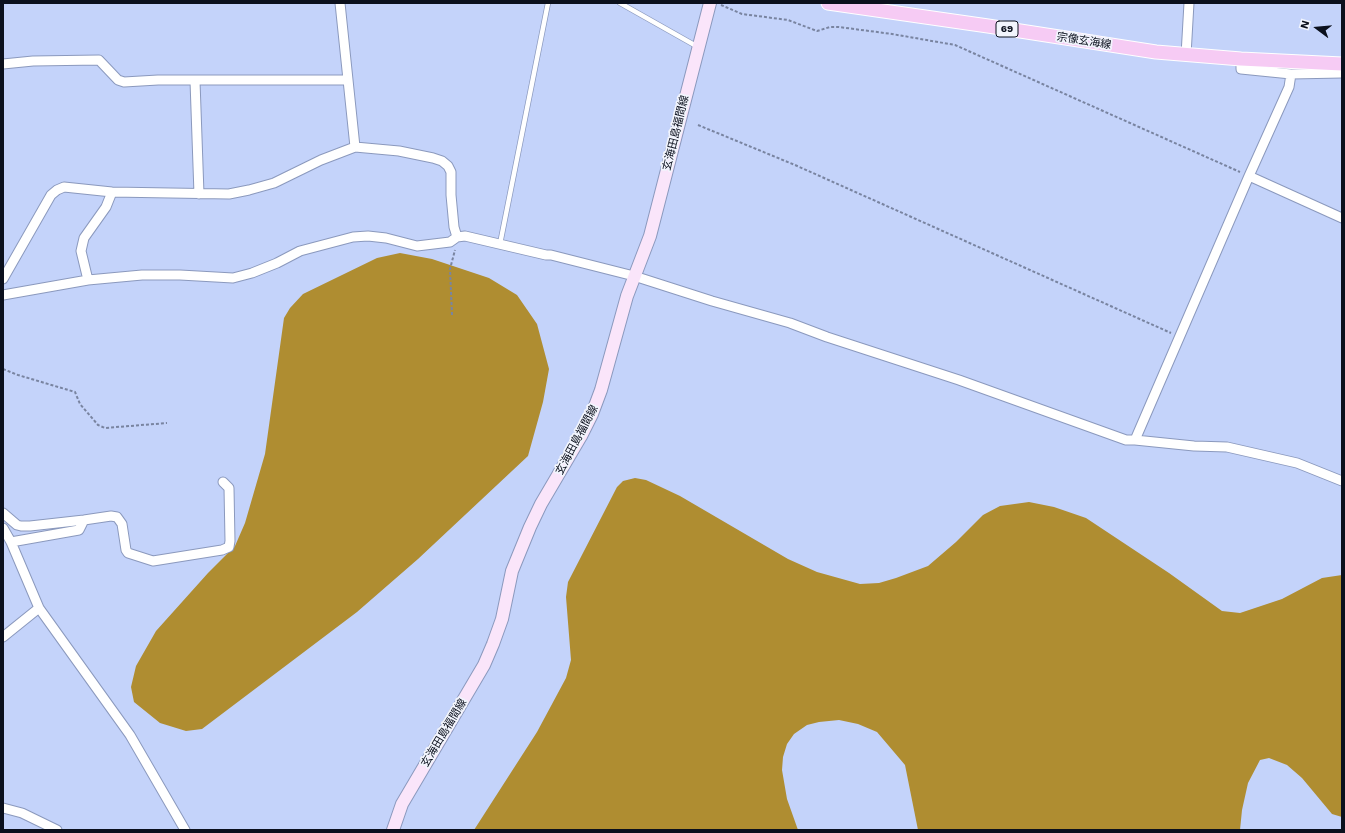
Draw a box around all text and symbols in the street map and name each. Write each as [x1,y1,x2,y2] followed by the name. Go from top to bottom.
[1297,8,1337,48] north arrow
[1298,19,1312,30] text: N
[996,21,1018,37] road number: 69
[1056,30,1112,52] street label: 宗像玄海線
[660,94,692,172] street label: 玄海田島福間線
[553,403,601,477] street label: 玄海田島福間線
[419,697,469,769] street label: 玄海田島福間線

